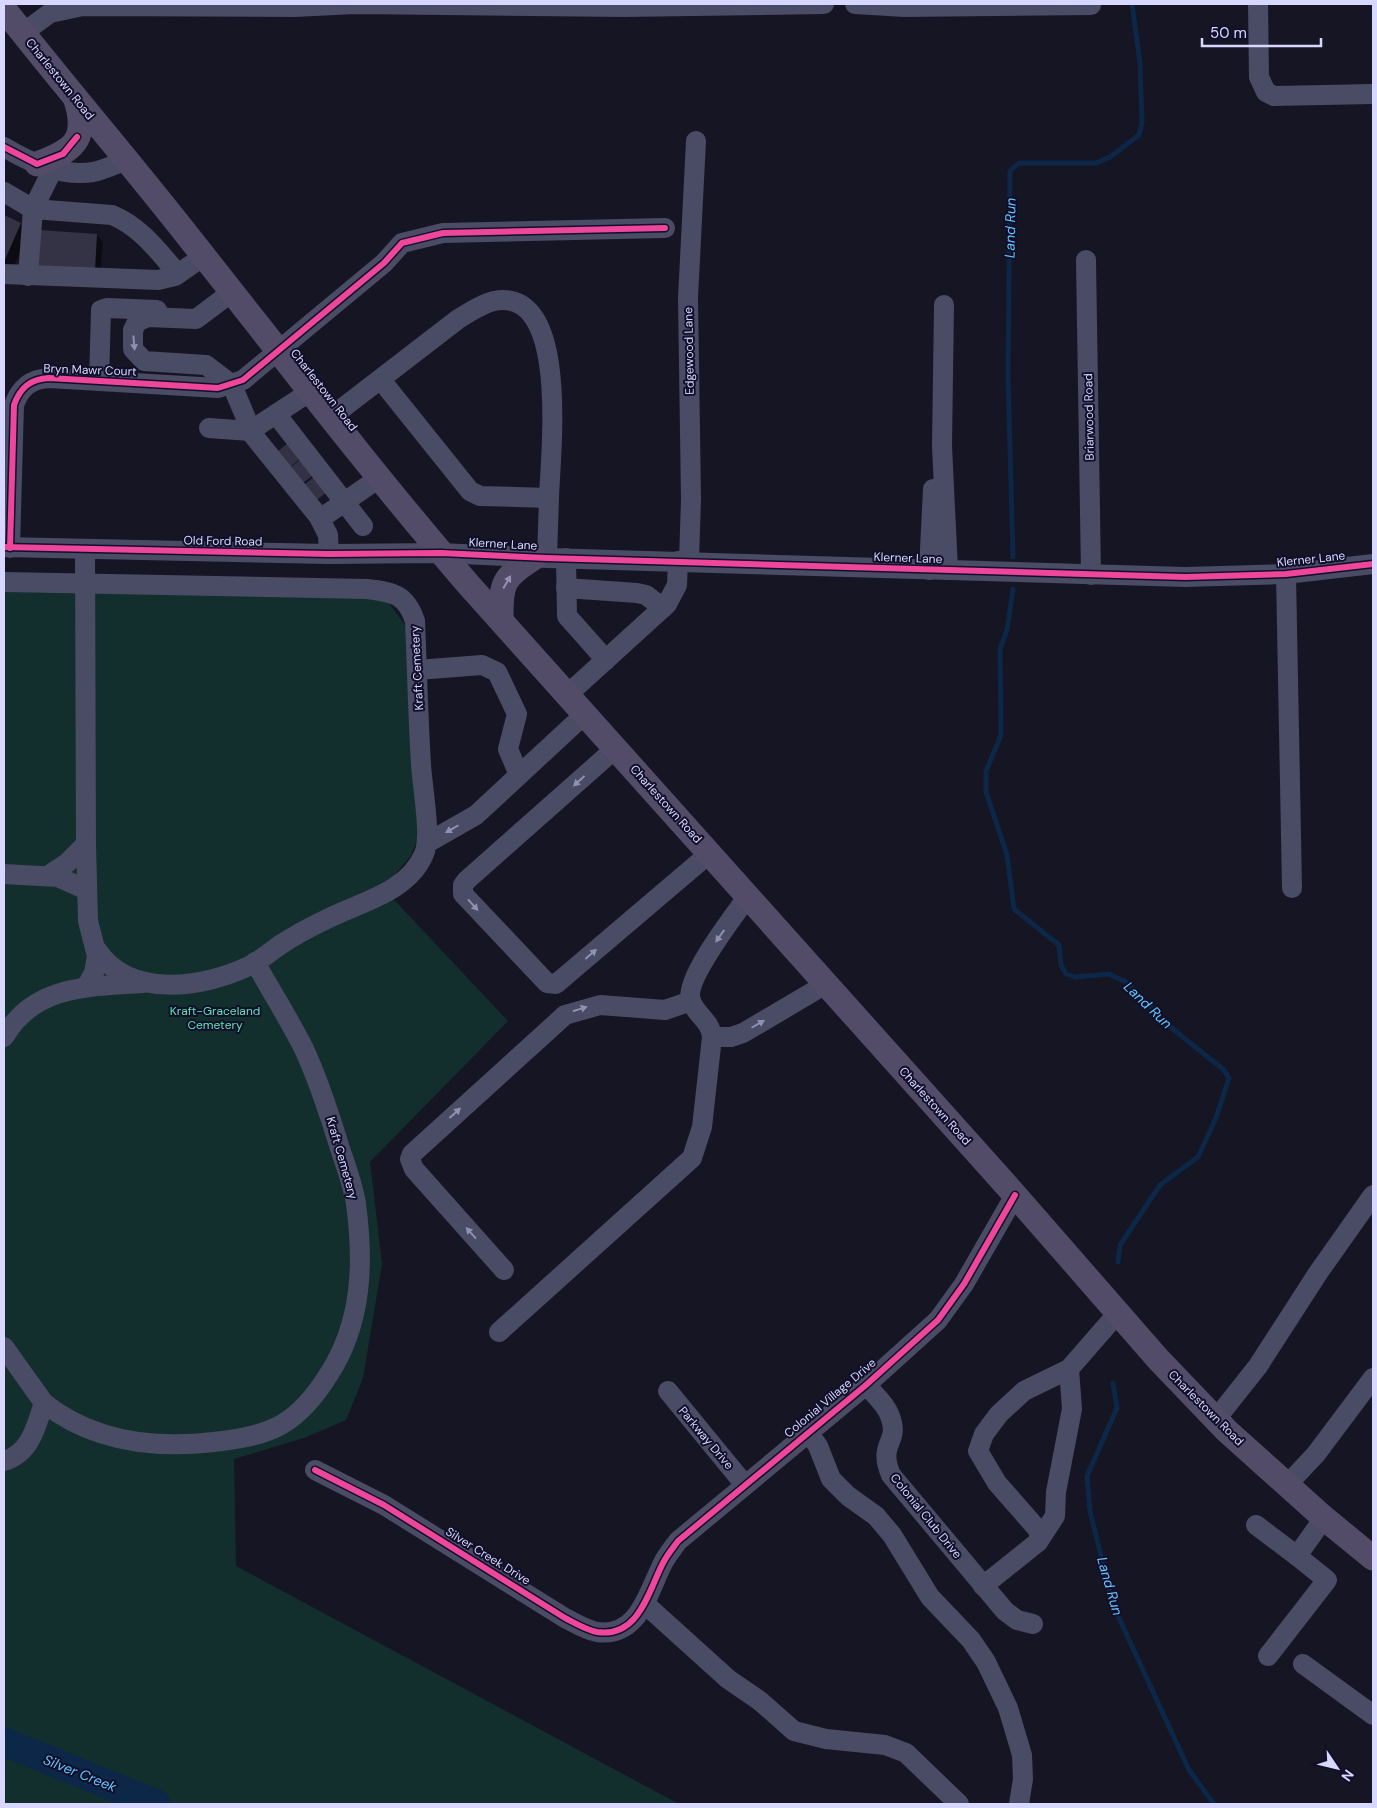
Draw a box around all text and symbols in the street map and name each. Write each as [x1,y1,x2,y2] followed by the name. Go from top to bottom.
[1202,15,1321,47] scale bar
[1210,23,1247,43] text: 50 m
[22,35,98,123] street label: Charlestown Road
[1000,198,1020,258] water label: Land Run
[680,307,698,395] street label: Edgewood Lane
[130,336,138,352] one-way arrow
[287,346,361,434] street label: Charlestown Road
[43,360,137,380] street label: Bryn Mawr Court
[1080,373,1098,461] street label: Briarwood Road
[183,532,263,550] street label: Old Ford Road
[468,534,538,554] street label: Klerner Lane
[1276,547,1346,571] street label: Klerner Lane
[873,549,943,567] street label: Klerner Lane
[502,575,511,589] one-way arrow
[407,625,427,711] street label: Kraft Cemetery
[626,761,706,847] street label: Charlestown Road
[573,775,586,786] one-way arrow
[445,825,458,834] one-way arrow
[467,898,478,911] one-way arrow
[715,930,725,943] one-way arrow
[584,948,596,960] one-way arrow
[1120,978,1176,1032] water label: Land Run
[170,1003,260,1033] park label: Kraft-Graceland Cemetery
[572,1005,587,1013] one-way arrow
[751,1020,764,1029] one-way arrow
[895,1063,975,1149] street label: Charlestown Road
[449,1107,462,1118] one-way arrow
[323,1115,362,1201] street label: Kraft Cemetery
[466,1227,477,1240] one-way arrow
[781,1355,879,1441] street label: Colonial Village Drive
[1165,1367,1247,1449] street label: Charlestown Road
[675,1403,737,1473] street label: Parkway Drive
[887,1470,965,1562] street label: Colonial Club Drive
[443,1523,534,1589] street label: Silver Creek Drive
[1093,1555,1127,1617] water label: Land Run
[1312,1743,1362,1793] north arrow
[41,1750,120,1796] water label: Silver Creek
[1337,1766,1358,1785] text: N

